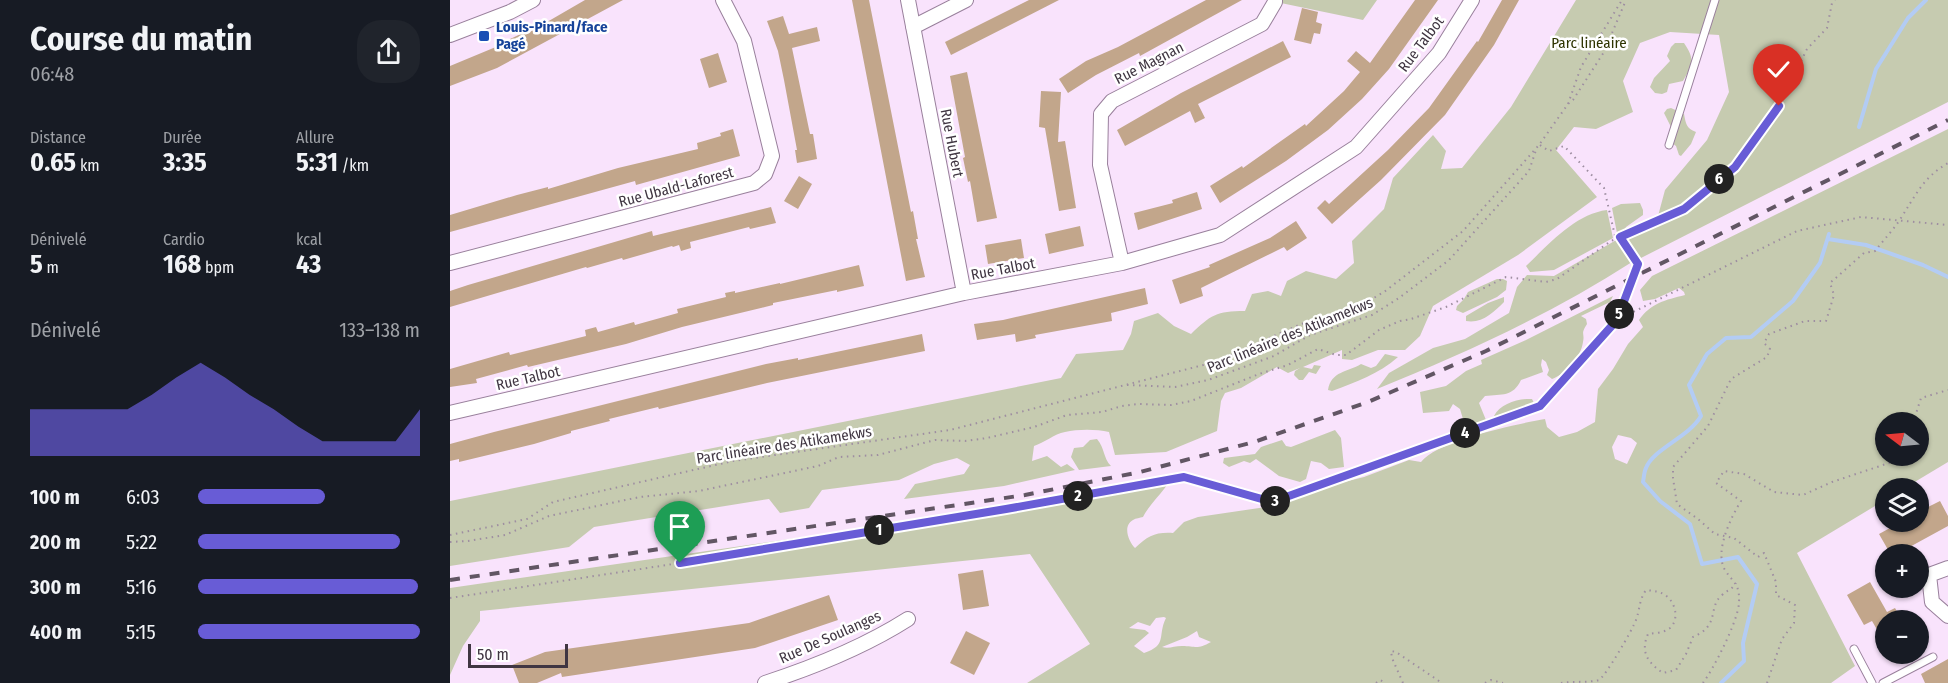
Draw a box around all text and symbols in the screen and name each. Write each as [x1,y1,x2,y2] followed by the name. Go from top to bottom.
[1394,13,1448,75] street label: Rue Talbot
[496,18,608,53] place label: Louis-Pinard/face Pagé
[30,19,252,59] text: Course du matin
[357,20,420,83] button: share
[477,29,491,43] marker: Louis-Pinard/face Pagé
[1551,34,1627,52] park label: Parc linéaire
[1111,38,1187,88] street label: Rue Magnan
[1753,44,1804,106] pin
[1762,53,1795,86] icon: check
[30,62,74,86] text: 06:48
[937,107,967,179] street label: Rue Hubert
[30,128,86,147] text: Distance
[163,128,202,147] text: Durée
[296,128,334,147] text: Allure
[30,147,76,178] text: 0.65
[163,147,207,178] text: 3:35
[296,147,338,178] text: 5:31
[76,156,100,175] text: km
[338,156,369,175] text: /km
[617,163,735,211] street label: Rue Ubald-Laforest
[1704,164,1734,194] pin: 6
[1715,169,1723,188] text: 6
[30,230,87,249] text: Dénivelé
[163,230,205,249] text: Cardio
[296,230,322,249] text: kcal
[30,249,43,280] text: 5
[163,249,201,280] text: 168
[296,249,321,280] text: 43
[969,254,1037,284] street label: Rue Talbot
[43,258,59,277] text: m
[201,258,234,277] text: bpm
[1204,293,1376,377] street label: Parc linéaire des Atikamekws
[1604,299,1634,329] pin: 5
[1615,304,1623,323] text: 5
[30,318,101,342] text: Dénivelé
[339,318,420,342] text: 133–138 m
[494,362,562,394] street label: Rue Talbot
[1875,412,1929,466] north arrow
[1875,412,1929,664] map controls
[1450,418,1480,448] pin: 4
[695,422,873,468] street label: Parc linéaire des Atikamekws
[1461,423,1469,442] text: 4
[1875,478,1929,532] button: layers
[1063,481,1093,511] pin: 2
[30,485,80,509] text: 100 m
[126,485,159,509] text: 6:03
[1074,486,1082,505] text: 2
[1260,486,1290,516] pin: 3
[1271,491,1279,510] text: 3
[654,501,705,563] pin
[663,510,696,543] icon: arrive
[864,515,894,545] pin: 1
[876,520,882,539] text: 1
[30,530,81,554] text: 200 m
[126,530,157,554] text: 5:22
[1875,544,1929,598] button: +
[30,575,81,599] text: 300 m
[126,575,156,599] text: 5:16
[776,606,884,668] street label: Rue De Soulanges
[1875,610,1929,664] button: −
[30,620,82,644] text: 400 m
[126,620,156,644] text: 5:15
[468,641,568,668] scale bar
[477,645,509,664] text: 50 m

